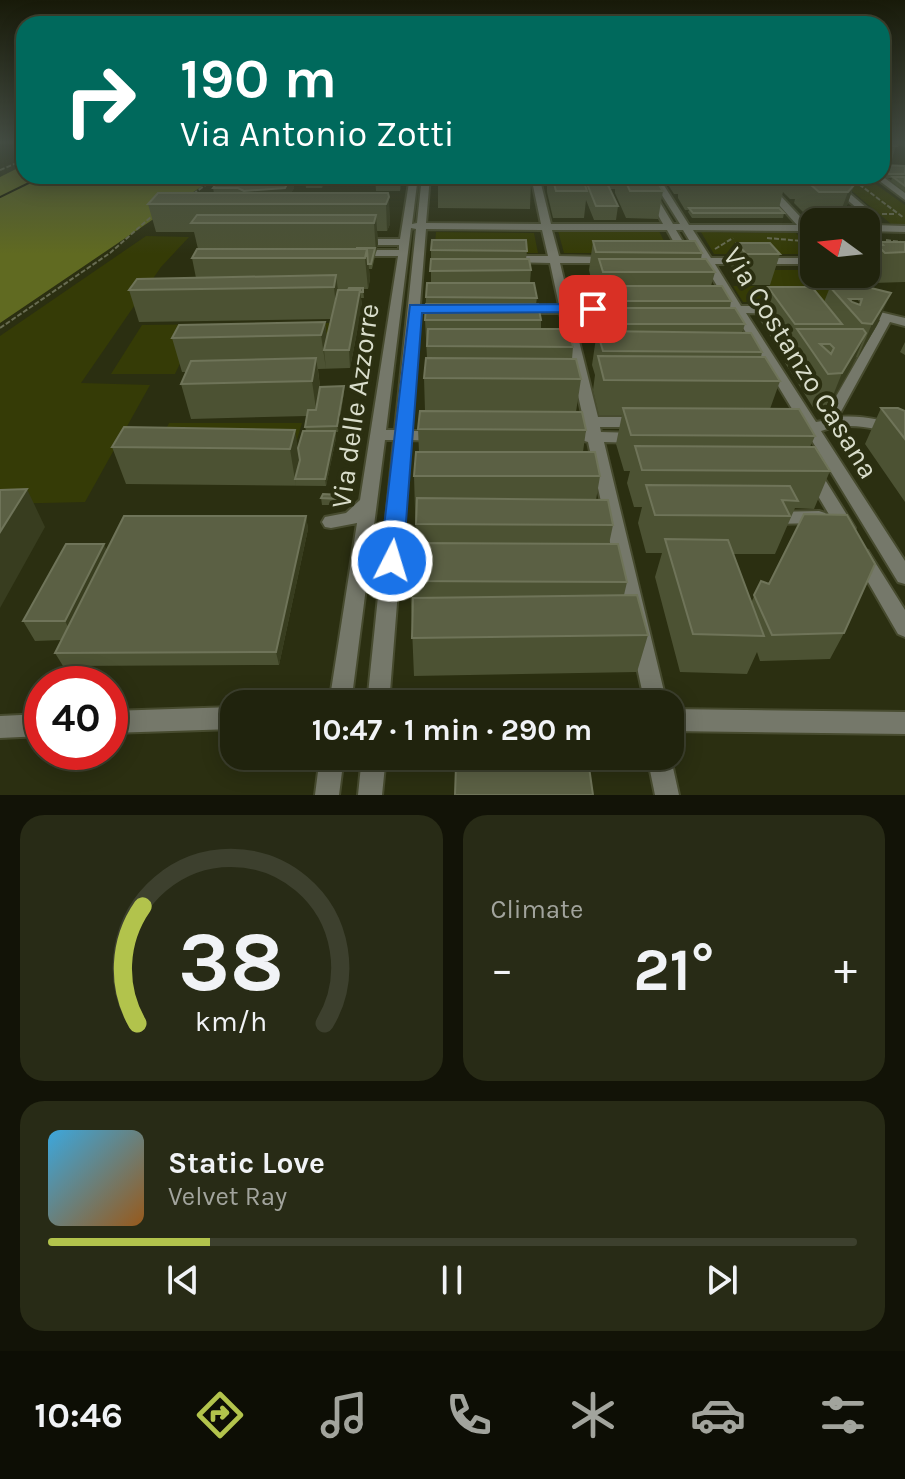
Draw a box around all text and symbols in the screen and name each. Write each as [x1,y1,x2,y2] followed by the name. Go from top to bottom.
[180,46,337,111] text: 190 m
[48,48,152,152] icon: right
[180,113,454,155] text: Via Antonio Zotti
[800,208,880,288] north arrow
[800,208,880,288] map controls
[716,241,886,485] street label: Via Costanzo Casana
[559,275,627,343] pin
[571,287,615,331] icon: arrive
[324,301,386,511] street label: Via delle Azzorre
[350,519,434,603] position arrow
[24,666,128,770] speed limit sign: 40
[312,712,592,748] text: 10:47 · 1 min · 290 m
[491,894,583,925] text: Climate
[178,914,284,1011] text: 38
[633,935,714,1005] text: 21°
[491,944,514,995] text: −
[834,944,857,995] text: +
[195,1005,267,1038] text: km/h
[168,1145,325,1181] text: Static Love
[168,1181,287,1212] text: Velvet Ray
[161,1258,205,1302] icon: previous
[430,1258,474,1302] icon: pause
[700,1258,744,1302] icon: next
[192,1387,248,1443] icon: directions
[316,1387,372,1443] icon: music
[441,1387,497,1443] icon: phone
[565,1387,621,1443] icon: climate
[690,1387,746,1443] icon: car
[815,1387,871,1443] icon: filters
[34,1394,123,1436] text: 10:46

